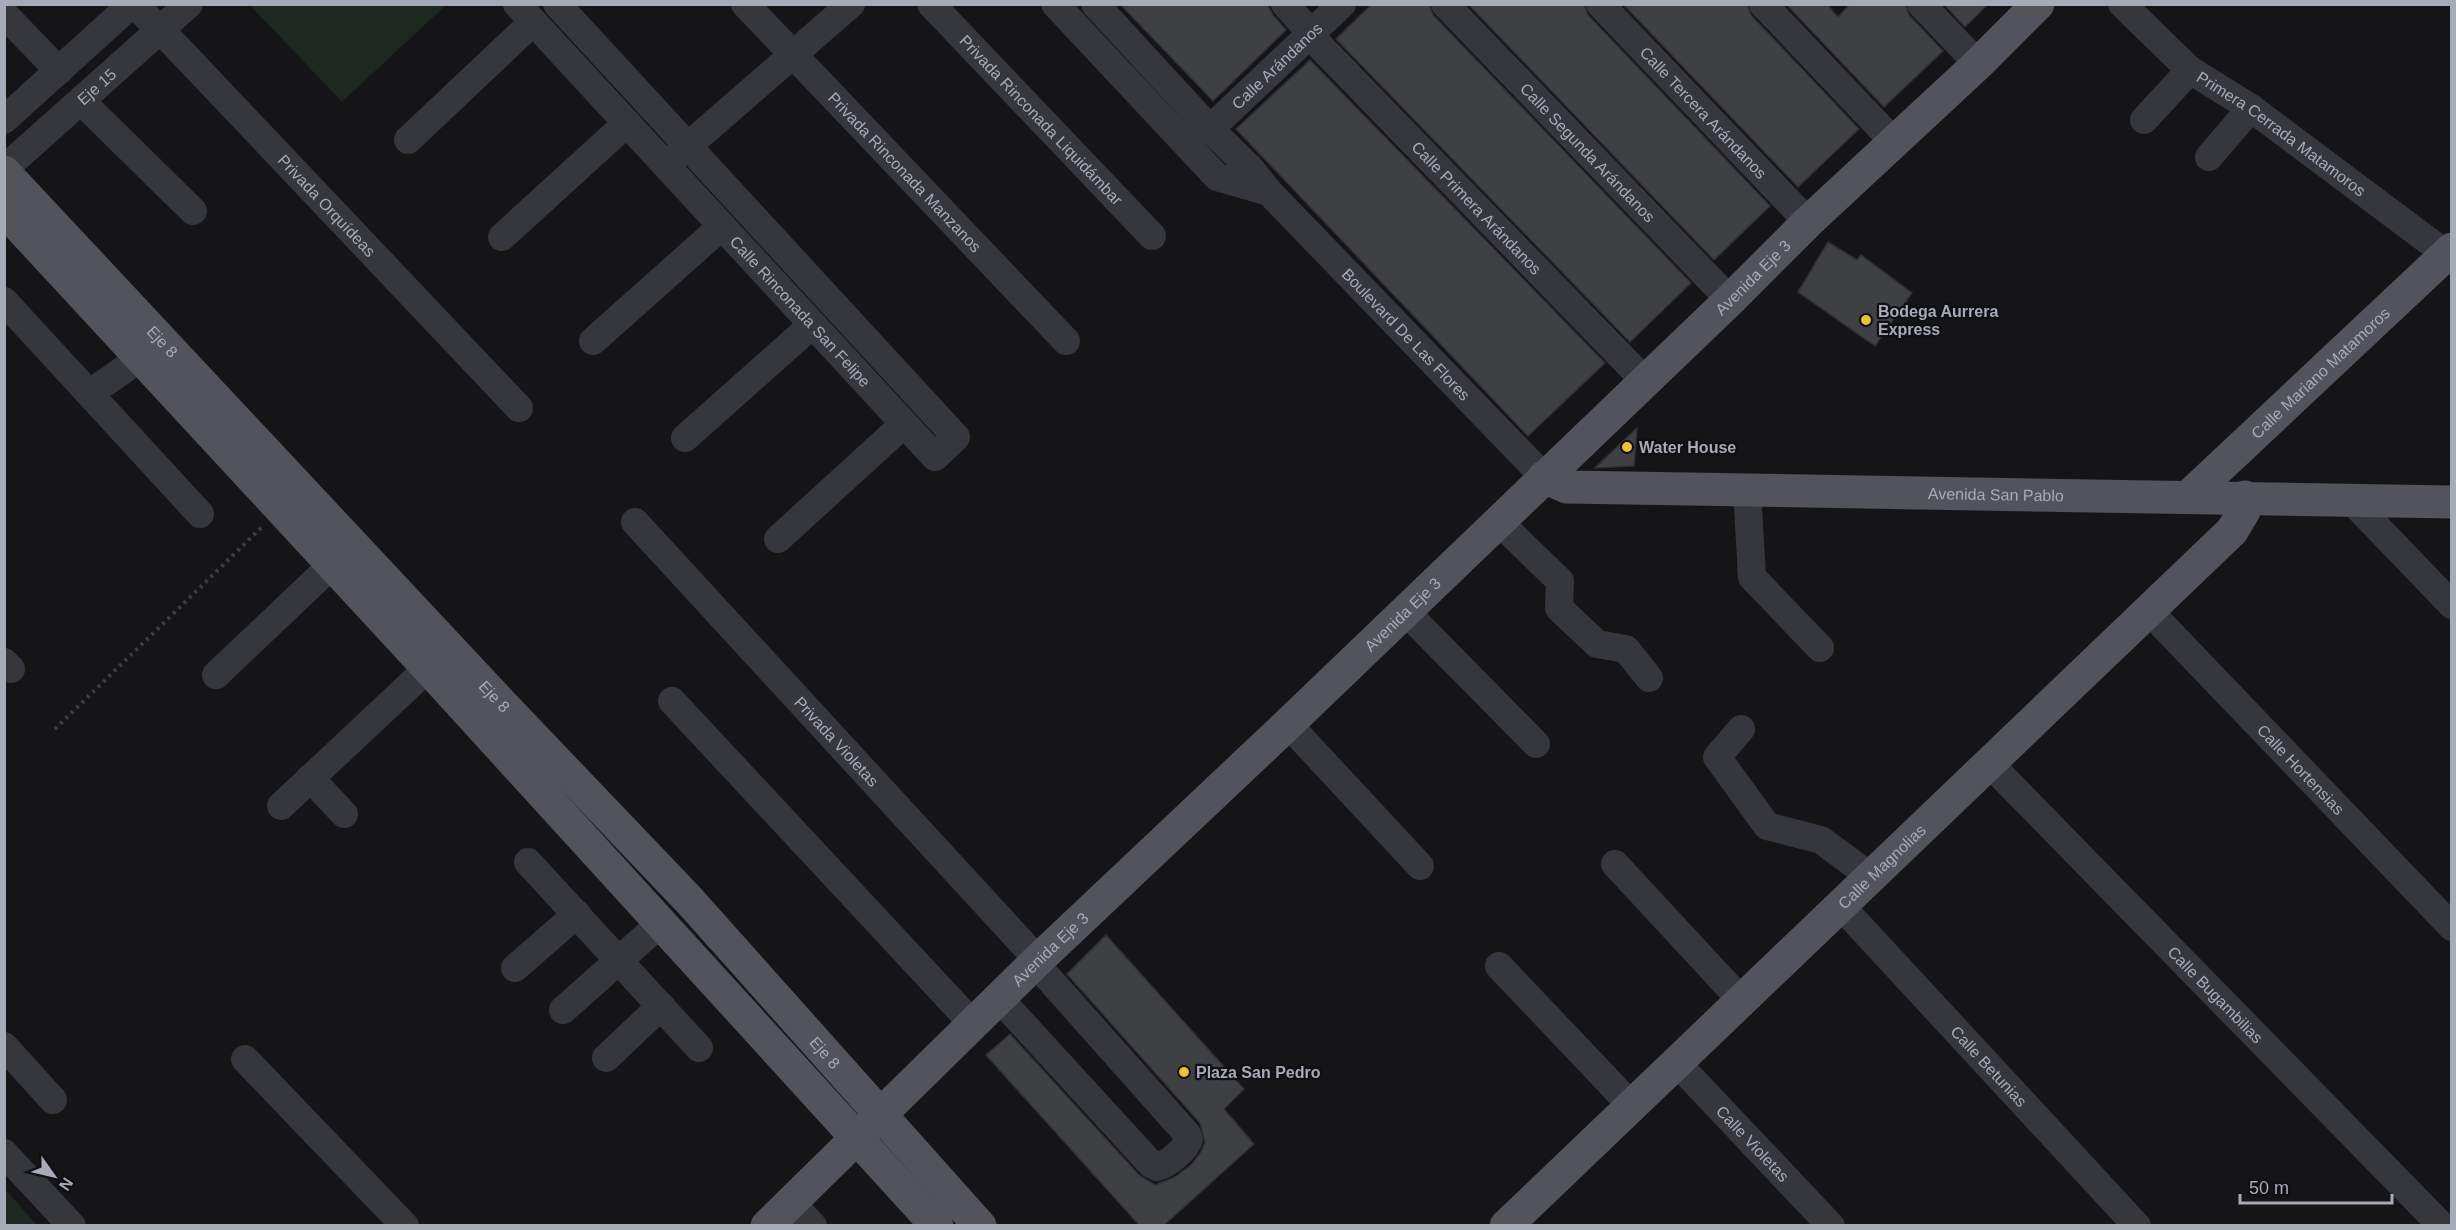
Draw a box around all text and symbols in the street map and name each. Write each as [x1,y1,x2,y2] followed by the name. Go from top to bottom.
[1229,20,1326,113] street label: Calle Arándanos
[956,32,1126,209] street label: Privada Rinconada Liquidámbar
[1637,44,1770,182] street label: Calle Tercera Arándanos
[74,65,120,108] street label: Eje 15
[2194,68,2368,200] street label: Primera Cerrada Matamoros
[1517,80,1658,226] street label: Calle Segunda Arándanos
[825,89,984,256] street label: Privada Rinconada Manzanos
[1408,138,1544,278] street label: Calle Primera Arándanos
[275,151,379,260] street label: Privada Orquídeas
[727,233,874,390] street label: Calle Rinconada San Felipe
[1712,237,1794,318] street label: Avenida Eje 3
[1339,265,1473,404] street label: Boulevard De Las Flores
[1878,303,1998,338] place label: Bodega Aurrera Express
[2248,304,2393,442] street label: Calle Mariano Matamoros
[1859,313,1873,327] marker: Bodega Aurrera Express
[143,323,181,361] street label: Eje 8
[1639,439,1736,456] place label: Water House
[1620,440,1634,454] marker: Water House
[1928,485,2064,504] street label: Avenida San Pablo
[1361,574,1444,655] street label: Avenida Eje 3
[476,677,513,716] street label: Eje 8
[791,693,882,790] street label: Privada Violetas
[2254,721,2347,818] street label: Calle Hortensias
[1835,821,1929,912] street label: Calle Magnolias
[1009,909,1092,990] street label: Avenida Eje 3
[2164,943,2266,1047] street label: Calle Bugambilias
[1947,1023,2030,1110] street label: Calle Betunias
[806,1034,843,1072] street label: Eje 8
[1196,1064,1321,1081] place label: Plaza San Pedro
[1177,1065,1191,1079] marker: Plaza San Pedro
[1713,1102,1792,1185] street label: Calle Violetas
[24,1146,84,1206] north arrow
[2240,1167,2392,1205] scale bar
[56,1175,76,1194] text: N
[2249,1178,2289,1198] text: 50 m

